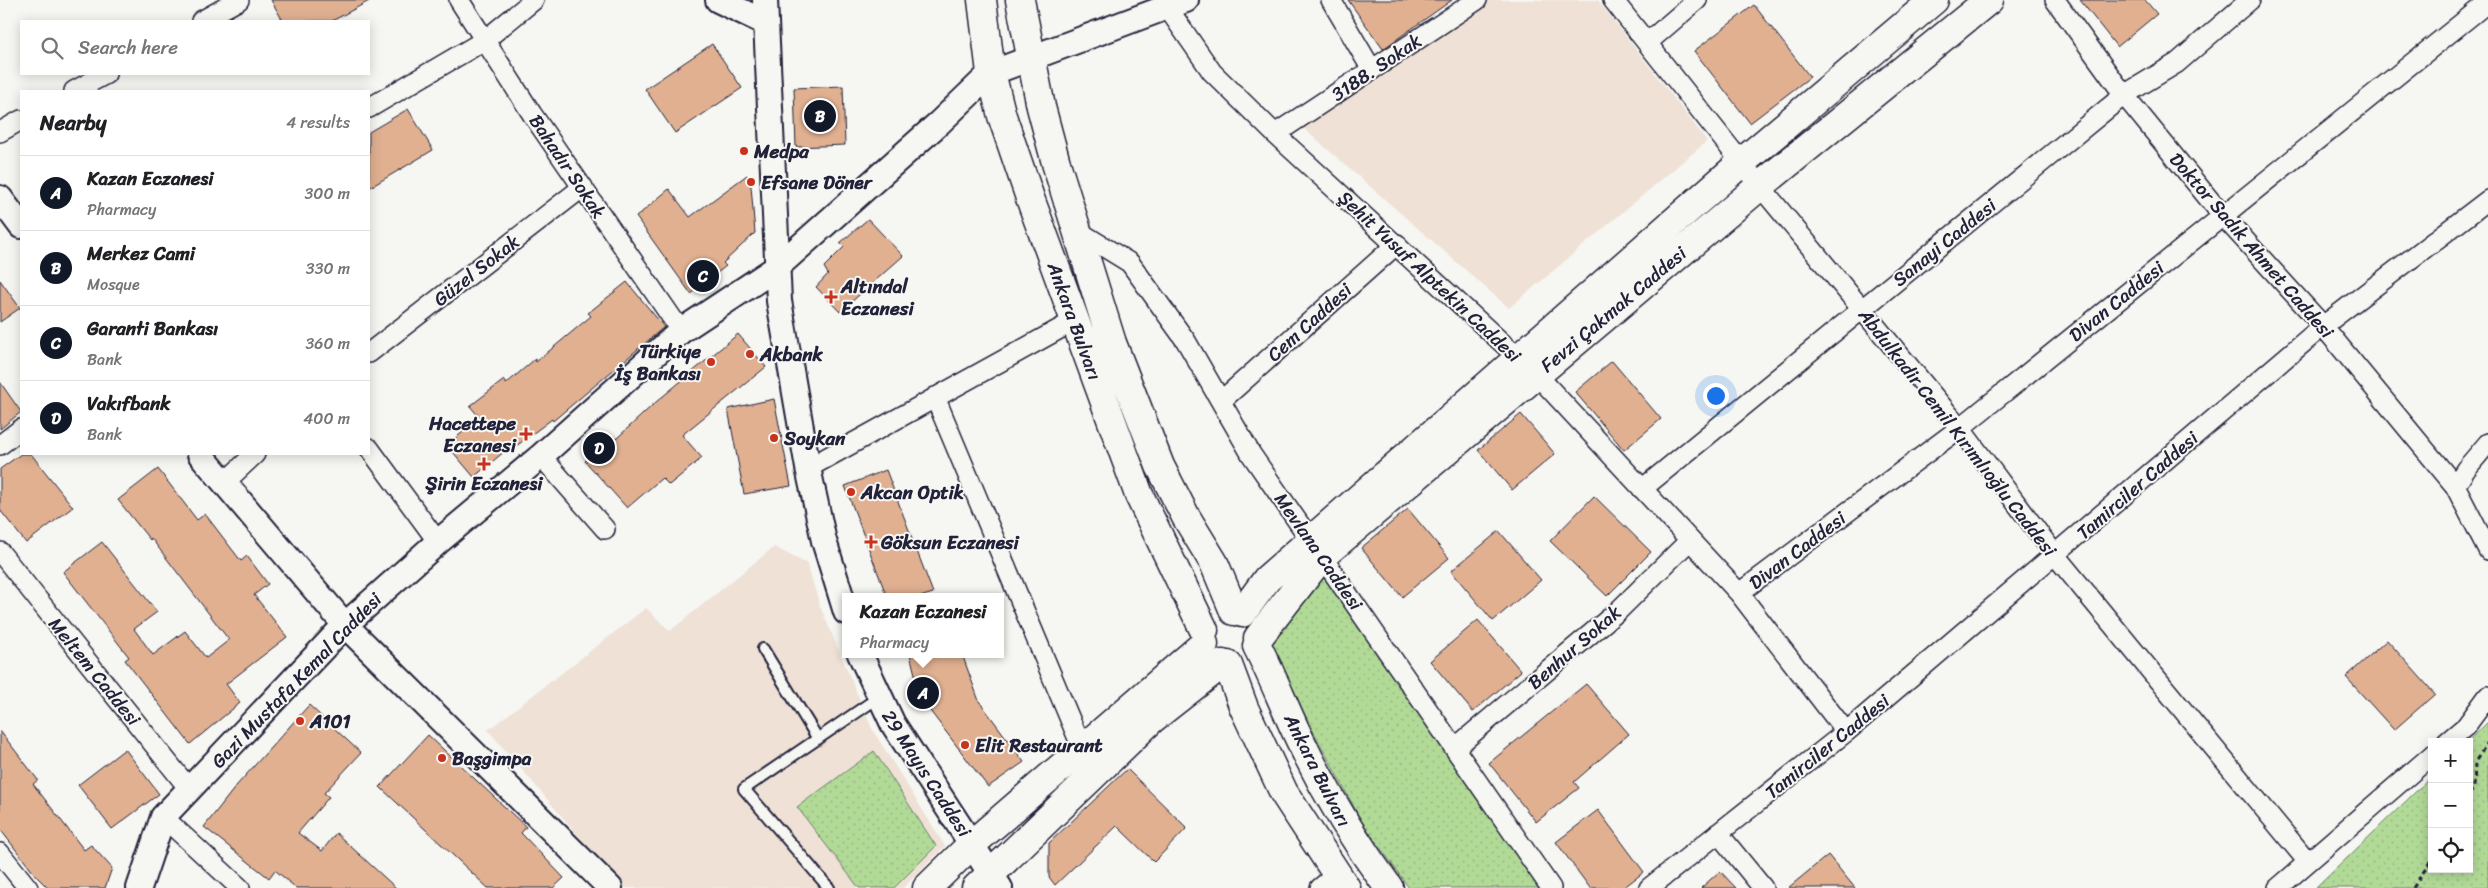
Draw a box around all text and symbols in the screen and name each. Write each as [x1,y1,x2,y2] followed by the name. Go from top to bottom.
[20,20,370,75] search box
[1324,25,1428,110] street label: 3188. Sokak
[78,31,178,64] text: Search here
[38,34,66,62] icon: search
[804,97,836,135] pin: B
[40,104,106,142] text: Nearby
[520,107,615,225] street label: Bahadır Sokak
[286,108,350,137] text: 4 results
[753,135,809,168] place label: Medpa
[738,145,750,157] marker: Medpa
[2161,145,2343,347] street label: Doktor Sadık Ahmet Caddesi
[87,162,213,195] text: Kazan Eczanesi
[761,166,874,199] place label: Efsane Döner
[745,176,757,188] marker: Efsane Döner
[51,179,61,208] text: A
[305,179,350,208] text: 300 m
[1330,182,1530,371] street label: Şehit Yusuf Alptekin Caddesi
[1885,189,2004,295] street label: Sanayi Caddesi
[87,195,156,224] text: Pharmacy
[426,225,528,315] street label: Güzel Sokak
[87,237,195,270] text: Merkez Cami
[1532,237,1695,381] street label: Fevzi Çakmak Caddesi
[2061,252,2172,351] street label: Divan Caddesi
[51,254,61,283] text: B
[306,254,350,283] text: 330 m
[687,257,719,295] pin: C
[1038,257,1111,385] street label: Ankara Bulvarı
[87,270,140,299] text: Mosque
[840,270,914,325] place label: Altındal Eczanesi
[1259,274,1360,370] street label: Cem Caddesi
[825,291,837,303] marker: Altındal Eczanesi
[1849,300,2066,564] street label: Abdulkadir Cemil Kırımlıoğlu Caddesi
[87,312,218,345] text: Garanti Bankası
[51,329,61,358] text: C
[306,329,350,358] text: 360 m
[614,335,701,390] place label: Türkiye İş Bankası
[759,338,824,371] place label: Akbank
[87,345,122,374] text: Bank
[744,348,756,360] marker: Akbank
[705,356,717,368] marker: Türkiye İş Bankası
[1703,383,1729,409] your location
[87,387,170,420] text: Vakıfbank
[51,404,61,433] text: D
[303,404,350,433] text: 400 m
[428,407,517,462] place label: Hacettepe Eczanesi
[87,420,122,449] text: Bank
[783,422,846,455] place label: Soykan
[2069,422,2207,548] street label: Tamirciler Caddesi
[520,428,532,440] marker: Hacettepe Eczanesi
[583,429,615,467] pin: D
[768,432,780,444] marker: Soykan
[478,458,490,470] marker: Şirin Eczanesi
[424,467,544,500] place label: Şirin Eczanesi
[860,476,964,509] place label: Akcan Optik
[1265,485,1372,618] street label: Mevlana Caddesi
[845,486,857,498] marker: Akcan Optik
[1741,502,1854,598] street label: Divan Caddesi
[880,526,1021,559] place label: Göksun Eczanesi
[865,536,877,548] marker: Göksun Eczanesi
[203,584,390,776] street label: Gazi Mustafa Kemal Caddesi
[842,593,1004,658] popup
[860,595,986,628] text: Kazan Eczanesi
[1520,597,1629,698] street label: Benhur Sokak
[40,609,150,734] street label: Meltem Caddesi
[860,628,929,657] text: Pharmacy
[907,674,939,712] pin: A
[1757,685,1898,807] street label: Tamirciler Caddesi
[873,703,981,844] street label: 29 Mayıs Caddesi
[309,705,351,738] place label: A101
[1274,707,1360,833] street label: Ankara Bulvarı
[294,715,306,727] marker: A101
[975,729,1103,762] place label: Elit Restaurant
[2428,738,2473,873] map controls
[2428,738,2473,783] button: +
[959,739,971,751] marker: Elit Restaurant
[452,742,532,775] place label: Başgimpa
[436,752,448,764] marker: Başgimpa
[2428,783,2473,828] button: −
[2428,828,2473,873] button: locate

